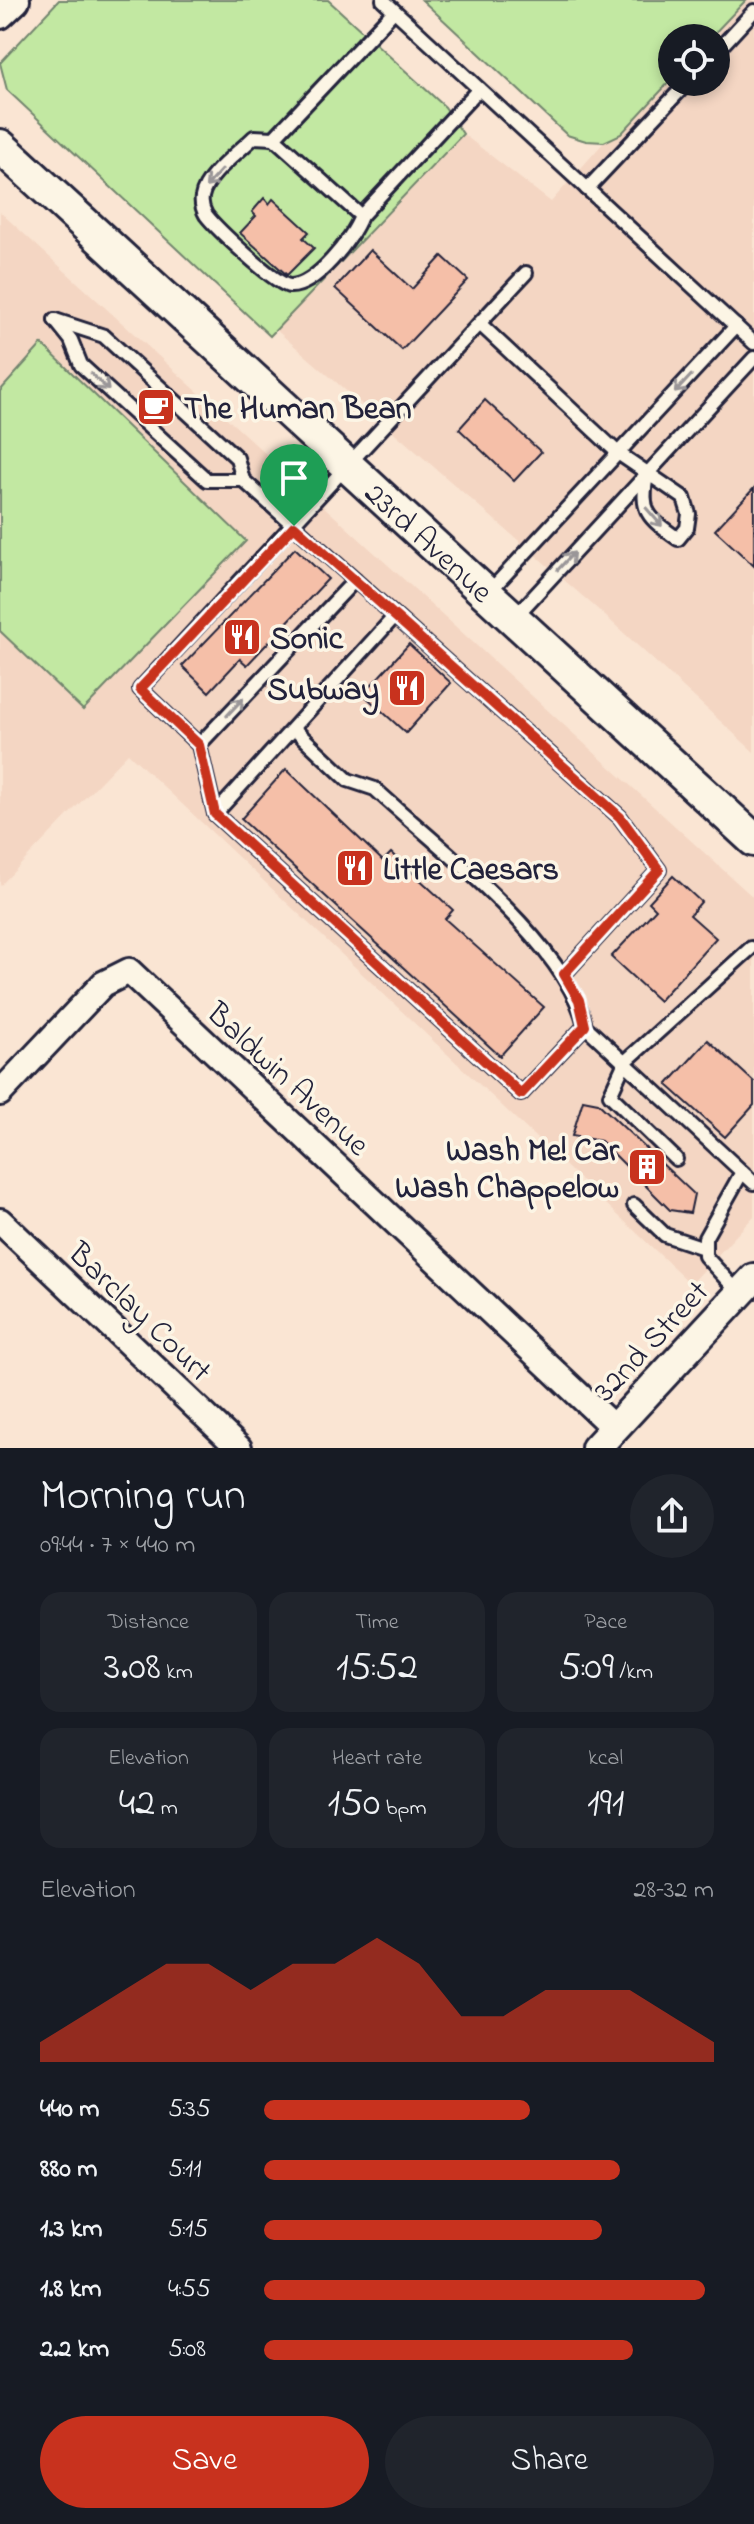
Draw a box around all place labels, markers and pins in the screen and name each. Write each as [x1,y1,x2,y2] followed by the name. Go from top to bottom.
[135,386,177,428] cafe icon: The Human Bean
[184,387,412,434] place label: The Human Bean
[260,444,328,526] pin
[221,616,263,658] restaurant icon: Sonic
[270,617,344,664] place label: Sonic
[386,667,428,709] restaurant icon: Subway
[267,668,379,716] place label: Subway
[334,847,376,889] restaurant icon: Little Caesars
[383,848,559,895] place label: Little Caesars
[395,1129,620,1213] place label: Wash Me! Car Wash Chappelow
[626,1146,668,1188] building icon: Wash Me! Car Wash Chappelow

